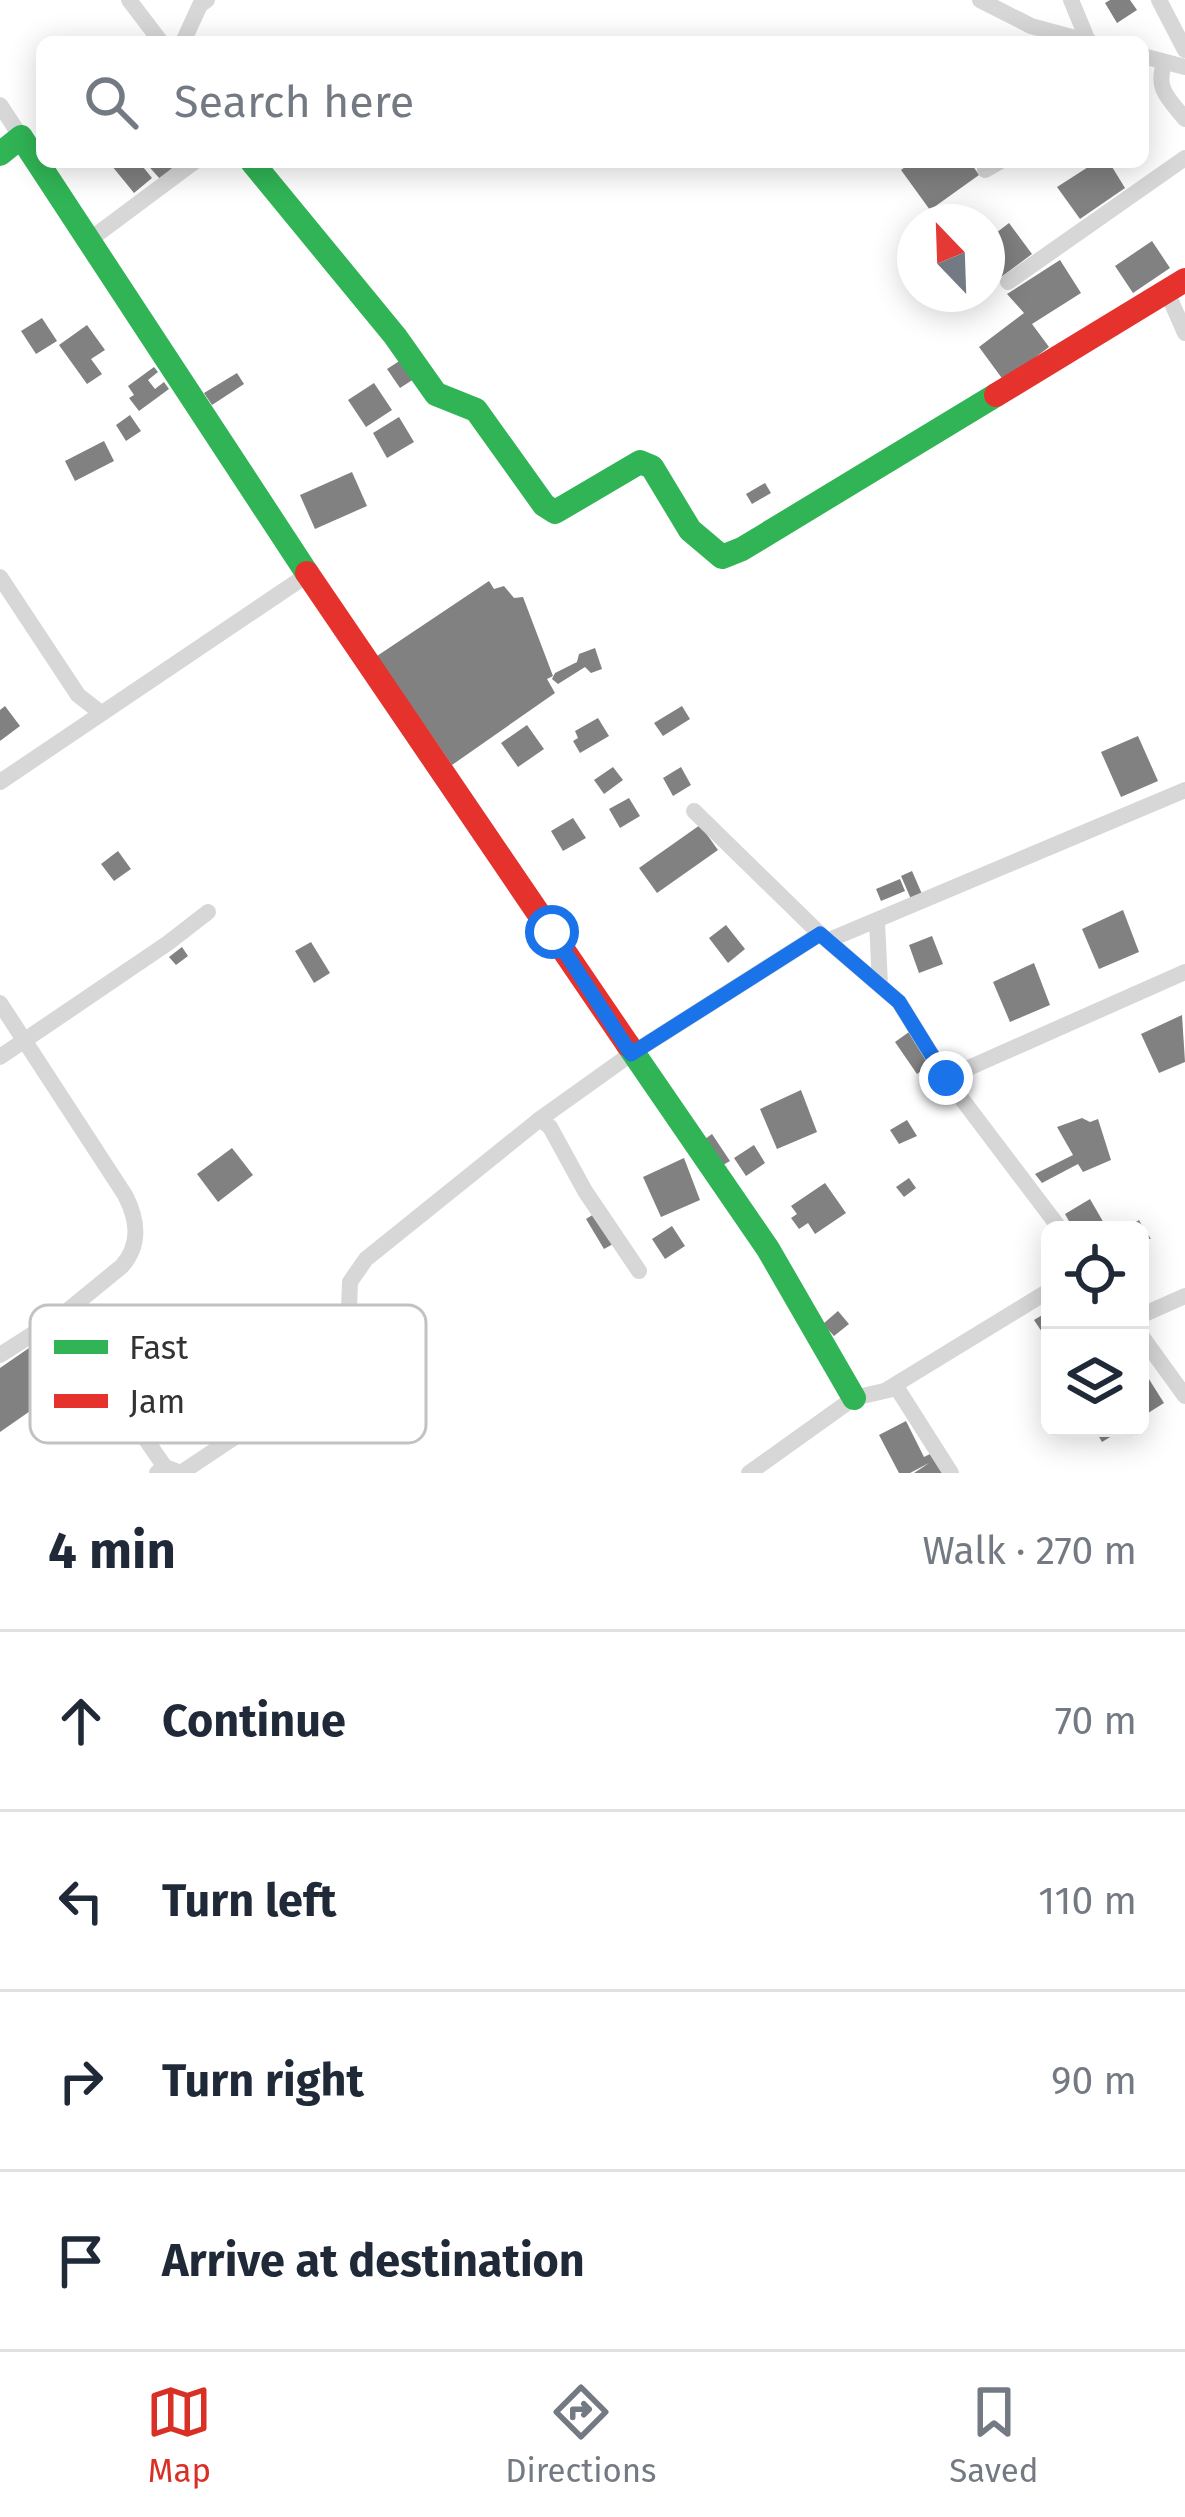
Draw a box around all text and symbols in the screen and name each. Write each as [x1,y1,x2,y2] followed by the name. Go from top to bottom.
[36,36,1149,168] search box
[78,69,144,135] icon: search
[174,75,414,129] text: Search here
[897,204,1005,312] north arrow
[525,905,579,959] route start
[919,1051,973,1105] route end
[1041,1221,1149,1437] map controls
[1041,1221,1149,1329] button: locate
[30,1305,426,1443] legend
[129,1328,188,1368] text: Fast
[1041,1329,1149,1437] button: layers
[129,1382,185,1422] text: Jam
[48,1520,176,1582] text: 4 min
[922,1528,1137,1574] text: Walk · 270 m
[48,1688,114,1754] icon: ahead
[162,1694,346,1748] text: Continue
[1055,1698,1137,1744] text: 70 m
[48,1868,114,1934] icon: left
[162,1874,336,1928] text: Turn left
[1038,1878,1137,1924] text: 110 m
[48,2048,114,2114] icon: right
[162,2054,364,2108] text: Turn right
[1051,2058,1137,2104] text: 90 m
[48,2228,114,2294] icon: arrive
[162,2234,585,2288] text: Arrive at destination
[146,2379,212,2491] tab: Map
[505,2379,657,2491] tab: Directions
[949,2379,1039,2491] tab: Saved

